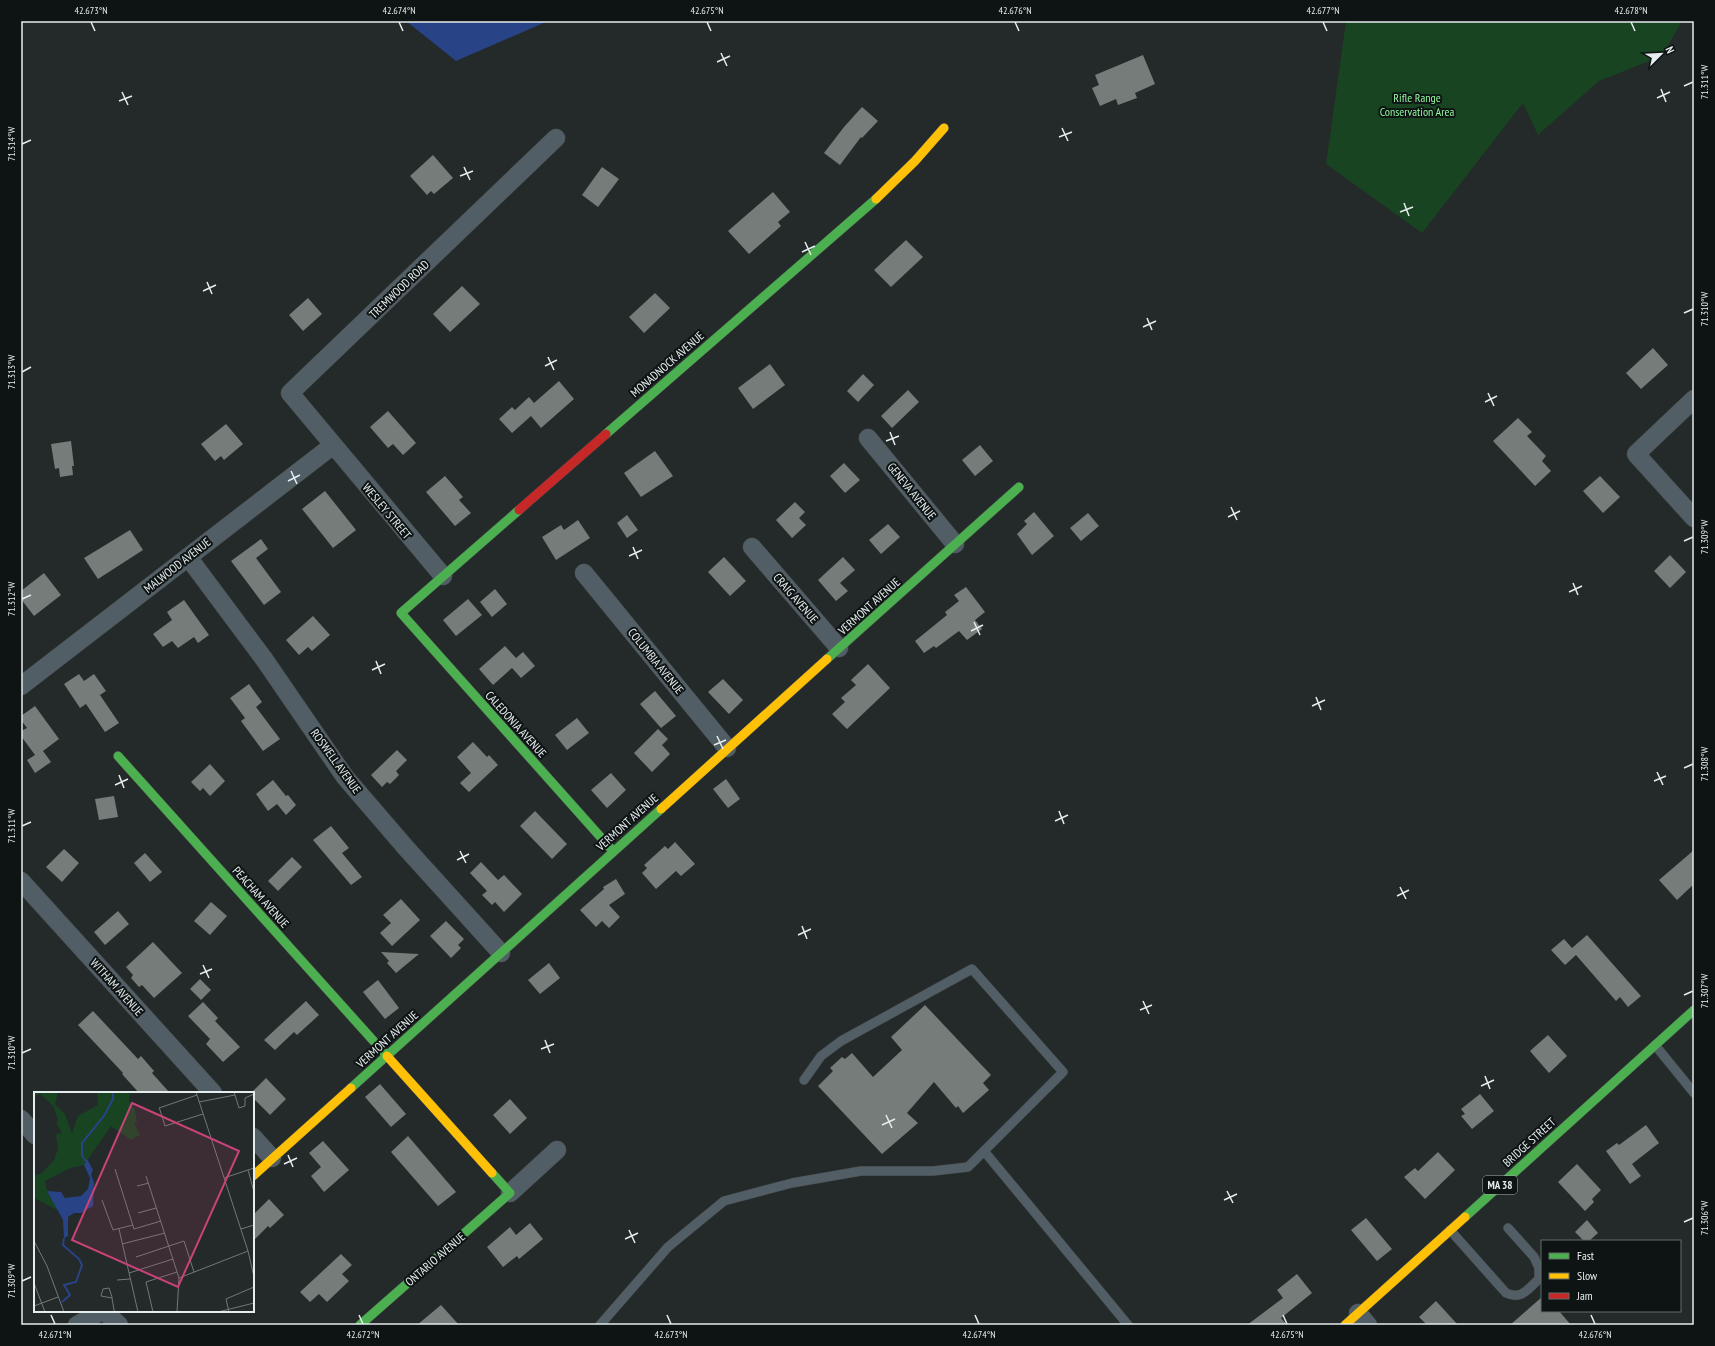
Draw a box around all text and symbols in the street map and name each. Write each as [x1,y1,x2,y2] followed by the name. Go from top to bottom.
[74,4,108,17] text: 42.673°N
[382,4,416,17] text: 42.674°N
[690,4,724,17] text: 42.675°N
[998,4,1032,17] text: 42.676°N
[1306,4,1340,17] text: 42.677°N
[1614,4,1648,17] text: 42.678°N
[1641,34,1681,74] north arrow
[1663,44,1678,56] text: N
[1698,65,1711,99] text: 71.311°W
[1380,90,1455,119] park label: Rifle Range Conservation Area
[5,127,18,161] text: 71.314°W
[366,257,432,321] street label: TREMWOOD ROAD
[1698,292,1711,326] text: 71.310°W
[627,328,707,400] street label: MONADNOCK AVENUE
[5,355,18,389] text: 71.313°W
[884,459,940,523] street label: GENEVA AVENUE
[359,480,415,542] street label: WESLEY STREET
[1698,520,1711,554] text: 71.309°W
[141,534,213,596] street label: MALWOOD AVENUE
[770,570,822,626] street label: CRAIG AVENUE
[834,574,903,638] street label: VERMONT AVENUE
[5,582,18,616] text: 71.312°W
[625,625,687,697] street label: COLUMBIA AVENUE
[482,688,550,760] street label: CALEDONIA AVENUE
[308,726,364,796] street label: ROSWELL AVENUE
[1698,747,1711,781] text: 71.308°W
[592,790,661,854] street label: VERMONT AVENUE
[5,809,18,843] text: 71.311°W
[230,863,292,931] street label: PEACHAM AVENUE
[87,955,147,1019] street label: WITHAM AVENUE
[1698,974,1711,1008] text: 71.307°W
[352,1007,421,1071] street label: VERMONT AVENUE
[5,1036,18,1070] text: 71.310°W
[34,1092,254,1312] inset map
[1499,1114,1559,1170] street label: BRIDGE STREET
[1483,1176,1517,1194] road number: MA 38
[1698,1201,1711,1235] text: 71.306°W
[402,1229,468,1289] street label: ONTARIO AVENUE
[1541,1240,1681,1312] legend
[1577,1248,1595,1263] text: Fast
[5,1264,18,1298] text: 71.309°W
[1577,1268,1598,1283] text: Slow
[1576,1288,1593,1303] text: Jam
[38,1328,72,1341] text: 42.671°N
[346,1328,380,1341] text: 42.672°N
[654,1328,688,1341] text: 42.673°N
[962,1328,996,1341] text: 42.674°N
[1270,1328,1304,1341] text: 42.675°N
[1578,1328,1612,1341] text: 42.676°N

